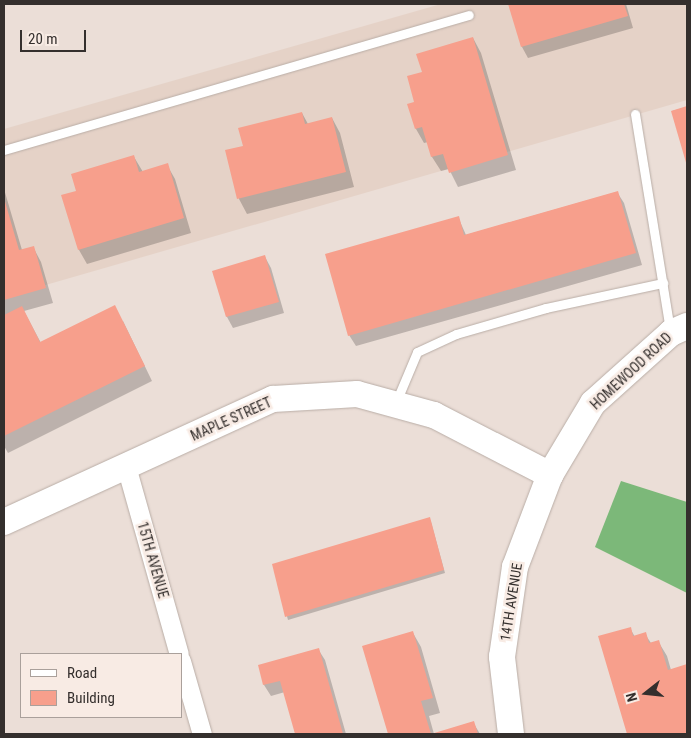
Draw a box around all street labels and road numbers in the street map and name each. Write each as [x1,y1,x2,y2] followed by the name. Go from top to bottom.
[587,329,675,413] street label: HOMEWOOD ROAD
[188,394,274,444] street label: MAPLE STREET
[134,520,172,600] street label: 15TH AVENUE
[497,562,525,642] street label: 14TH AVENUE

